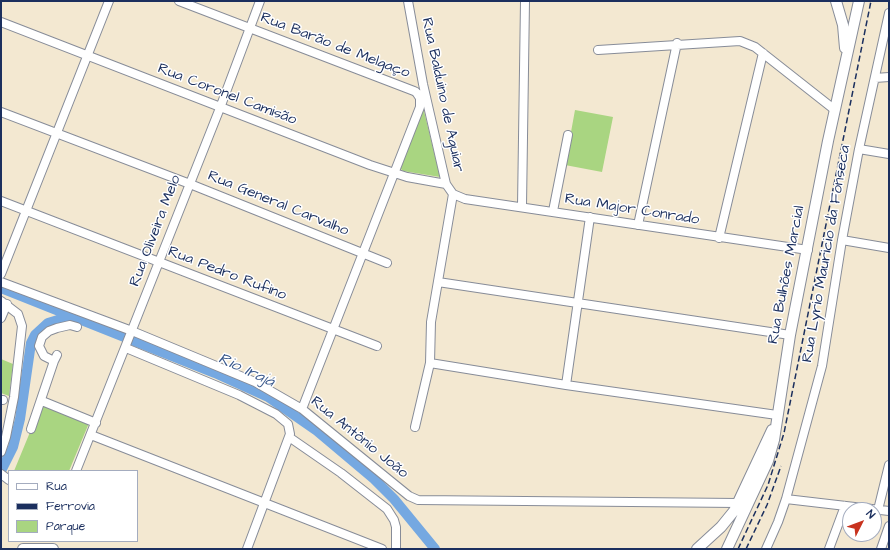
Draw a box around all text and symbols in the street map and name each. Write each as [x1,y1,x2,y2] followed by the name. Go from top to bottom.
[258,9,412,83] street label: Rua Barão de Melgaço
[417,16,467,174] street label: Rua Balduino de Aguiar
[155,60,299,130] street label: Rua Coronel Camisão
[799,144,855,364] street label: Rua Lyrio Mauricio da Fonseca
[205,167,351,241] street label: Rua General Carvalho
[126,173,186,289] street label: Rua Oliveira Melo
[563,190,701,230] street label: Rua Major Conrado
[765,204,809,346] street label: Rua Bulhões Marcial
[165,243,289,305] street label: Rua Pedro Rufino
[215,350,277,392] water label: Rio Irajá
[307,393,411,483] street label: Rua Antônio João
[8,470,138,542] legend
[46,478,67,495] text: Rua
[46,498,95,515] text: Ferrovia
[842,502,882,542] north arrow
[863,507,878,522] text: N
[46,518,85,535] text: Parque

